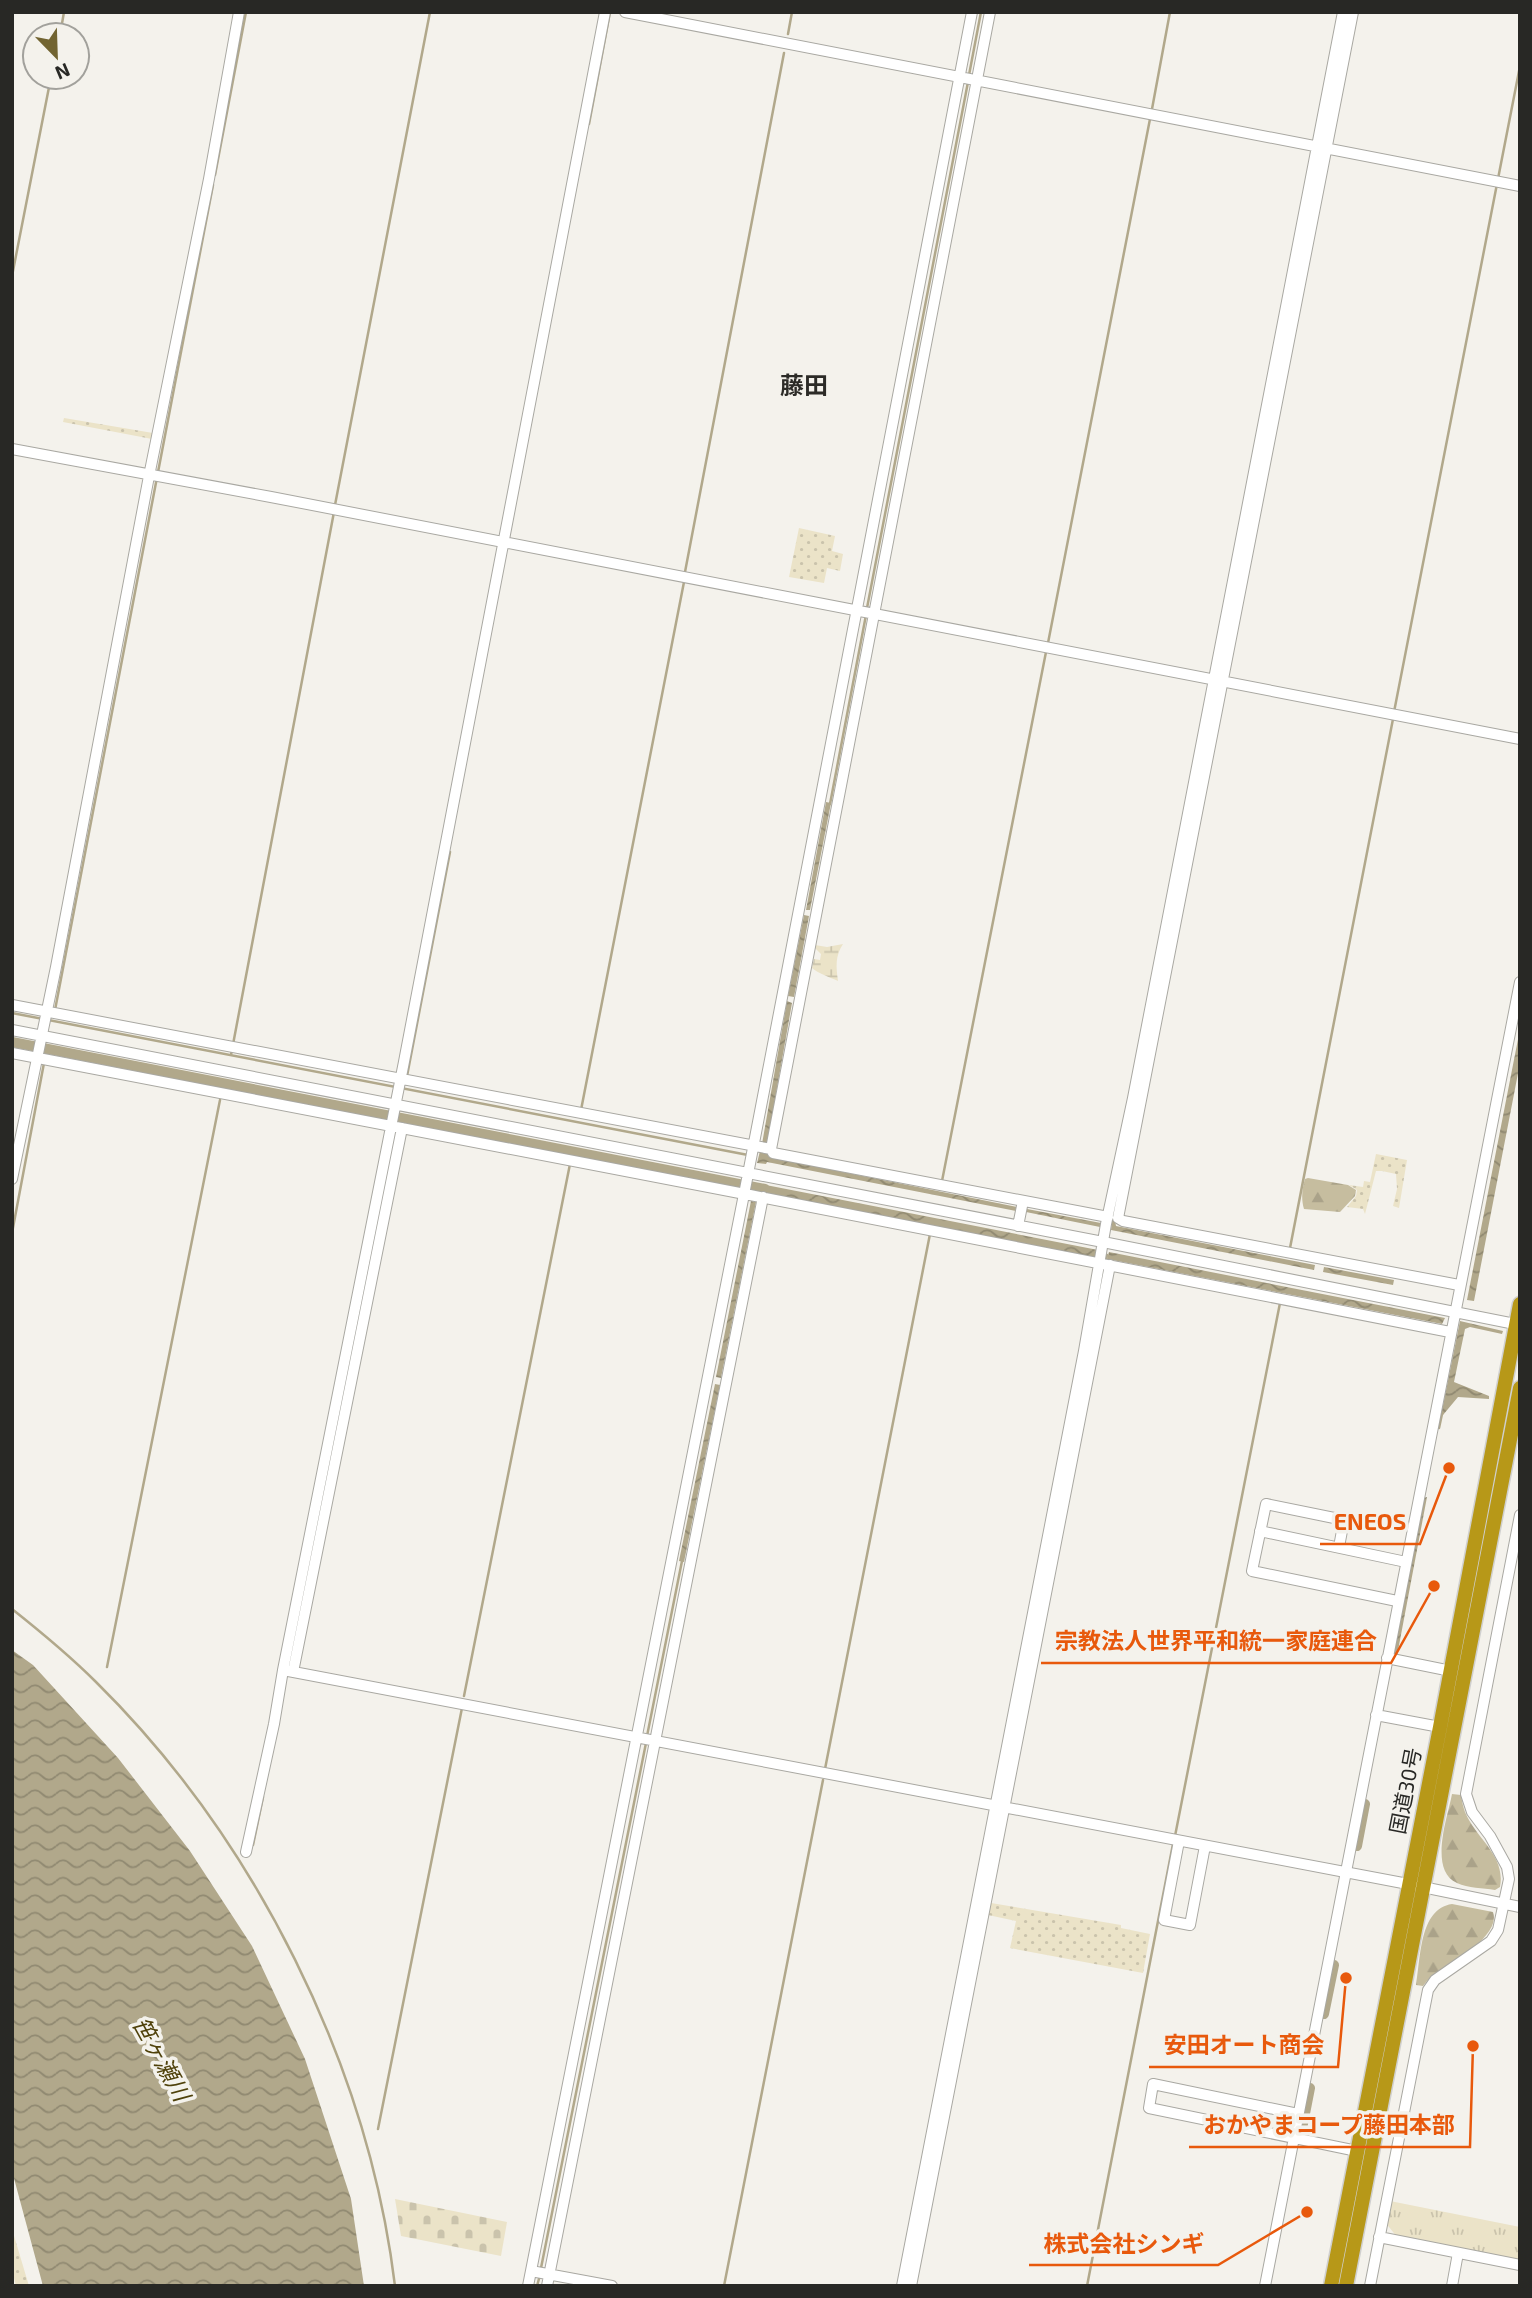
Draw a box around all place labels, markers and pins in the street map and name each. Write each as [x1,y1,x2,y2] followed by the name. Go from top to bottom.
[1320,1500,1420,1544] callout: ENEOS
[1041,1619,1391,1663] callout: 宗教法人世界平和統一家庭連合
[1149,2023,1338,2067] callout: 安田オート商会
[1189,2103,1470,2147] callout: おかやまコープ藤田本部
[1029,2221,1218,2265] callout: 株式会社シンギ

